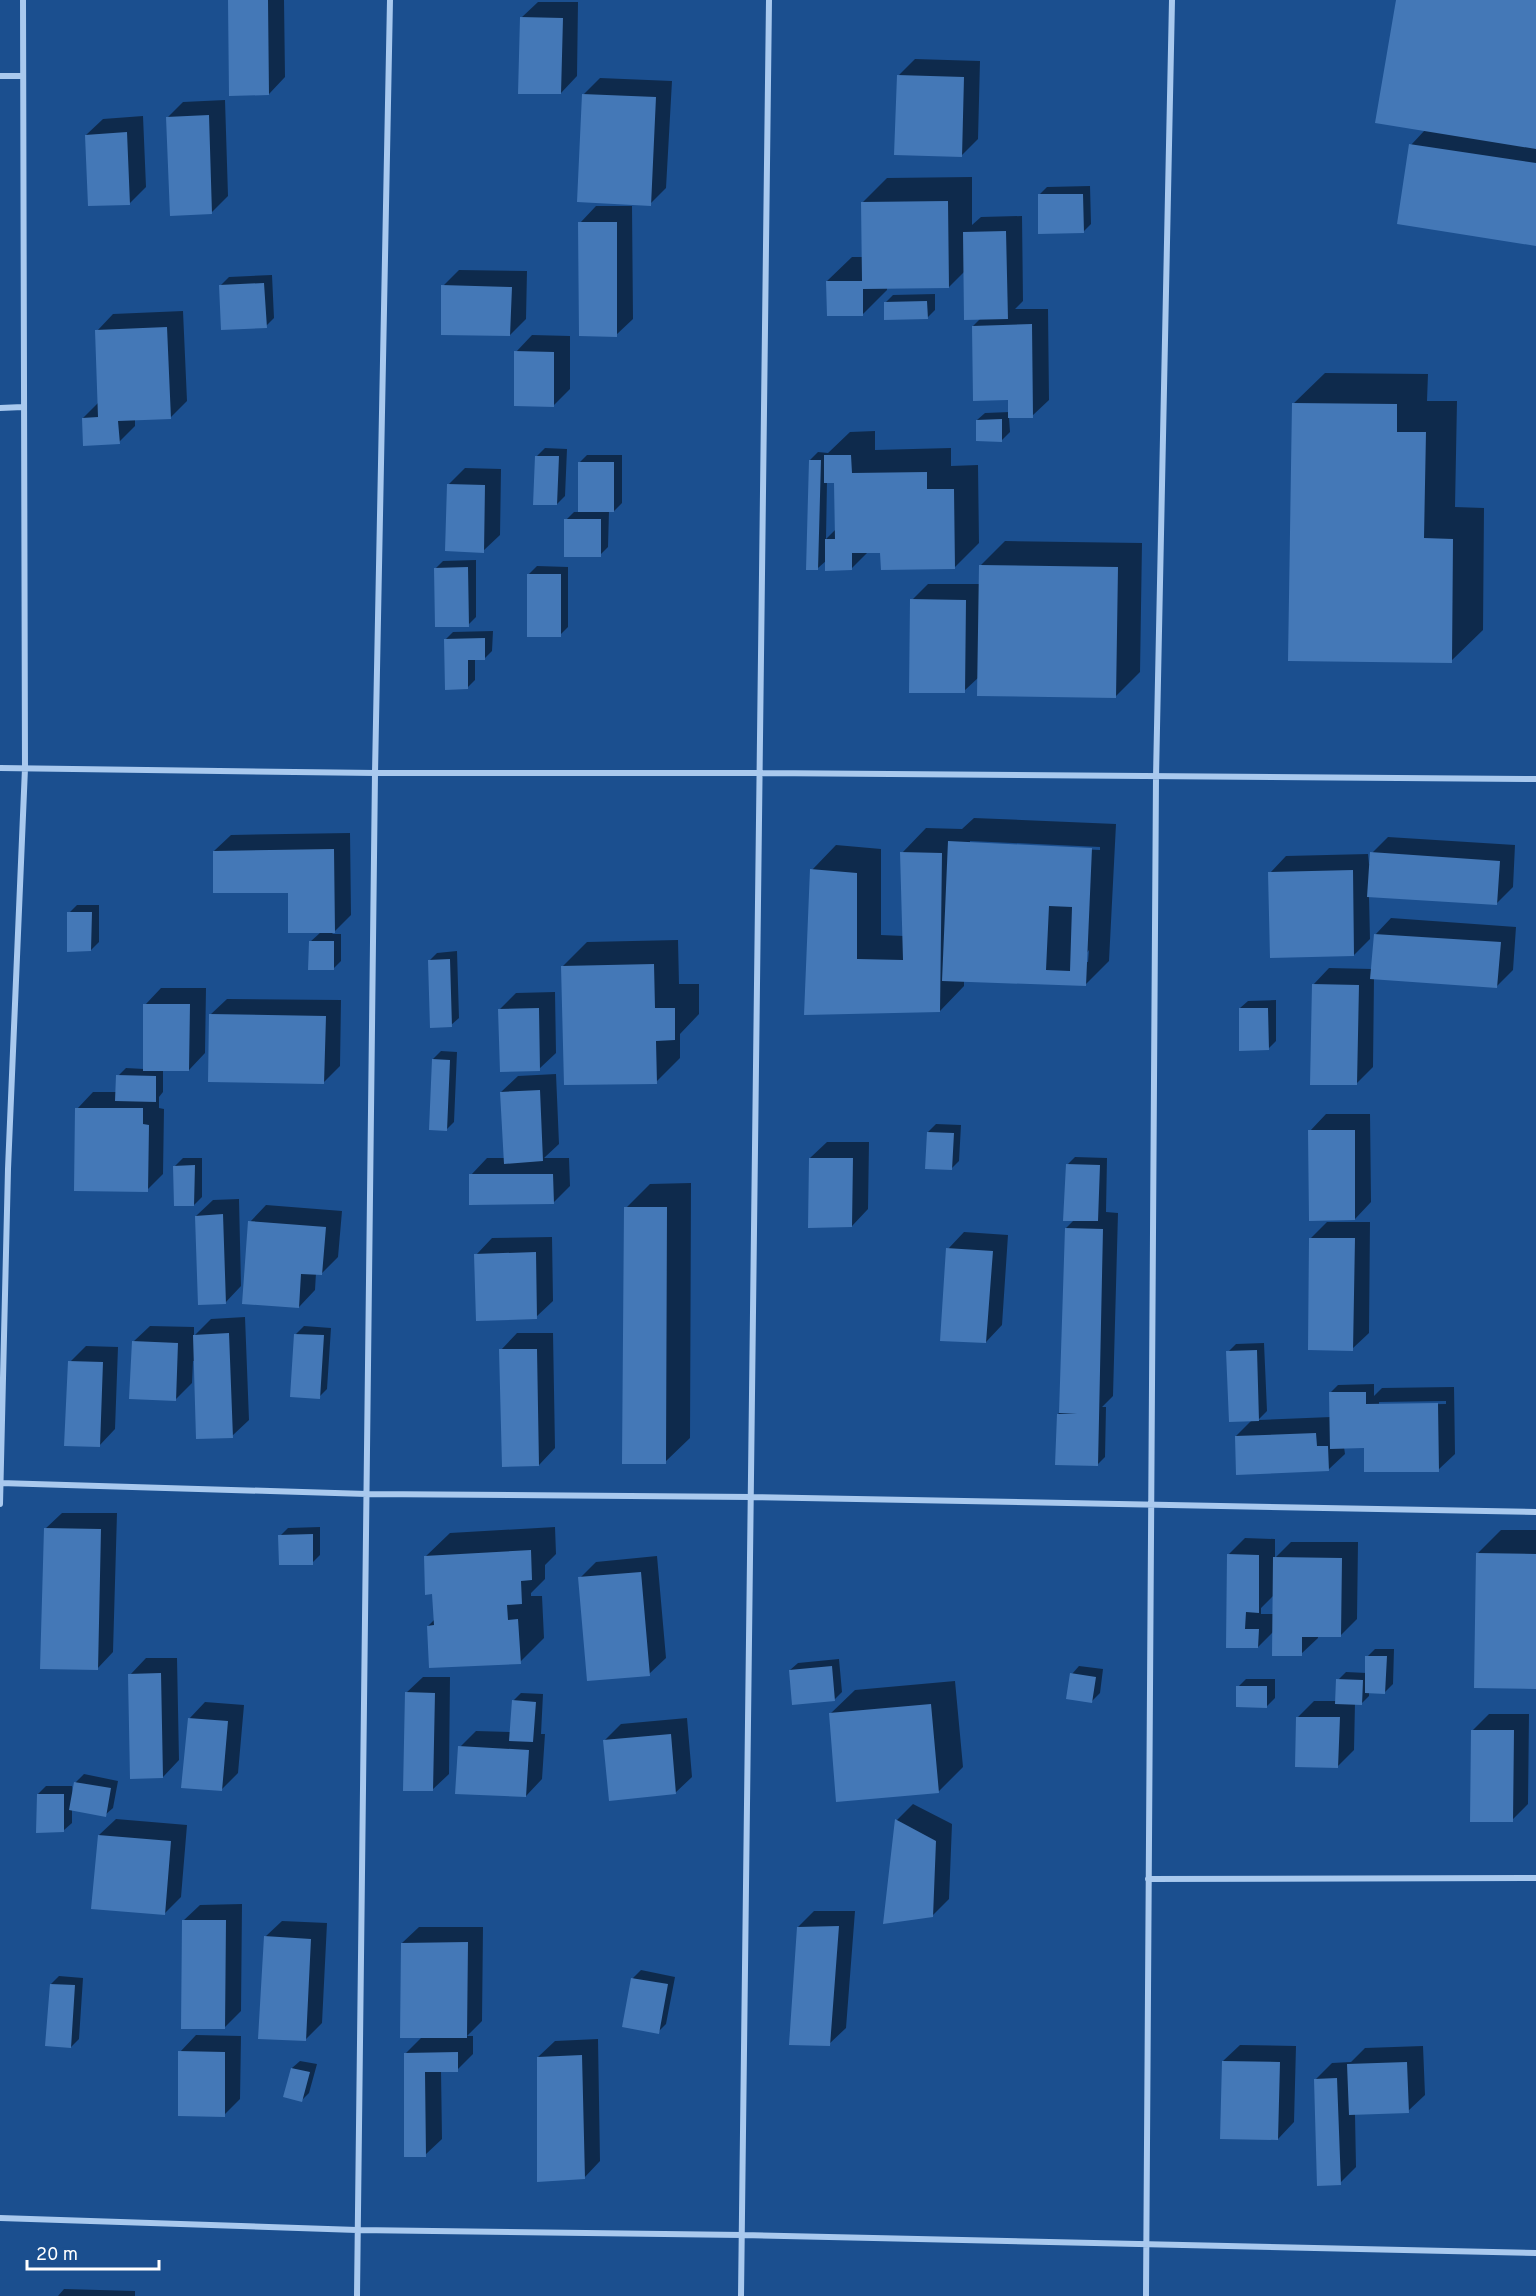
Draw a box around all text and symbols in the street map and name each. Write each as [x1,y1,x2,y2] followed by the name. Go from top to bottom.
[27,2233,159,2271] scale bar
[36,2244,78,2267] text: 20 m

